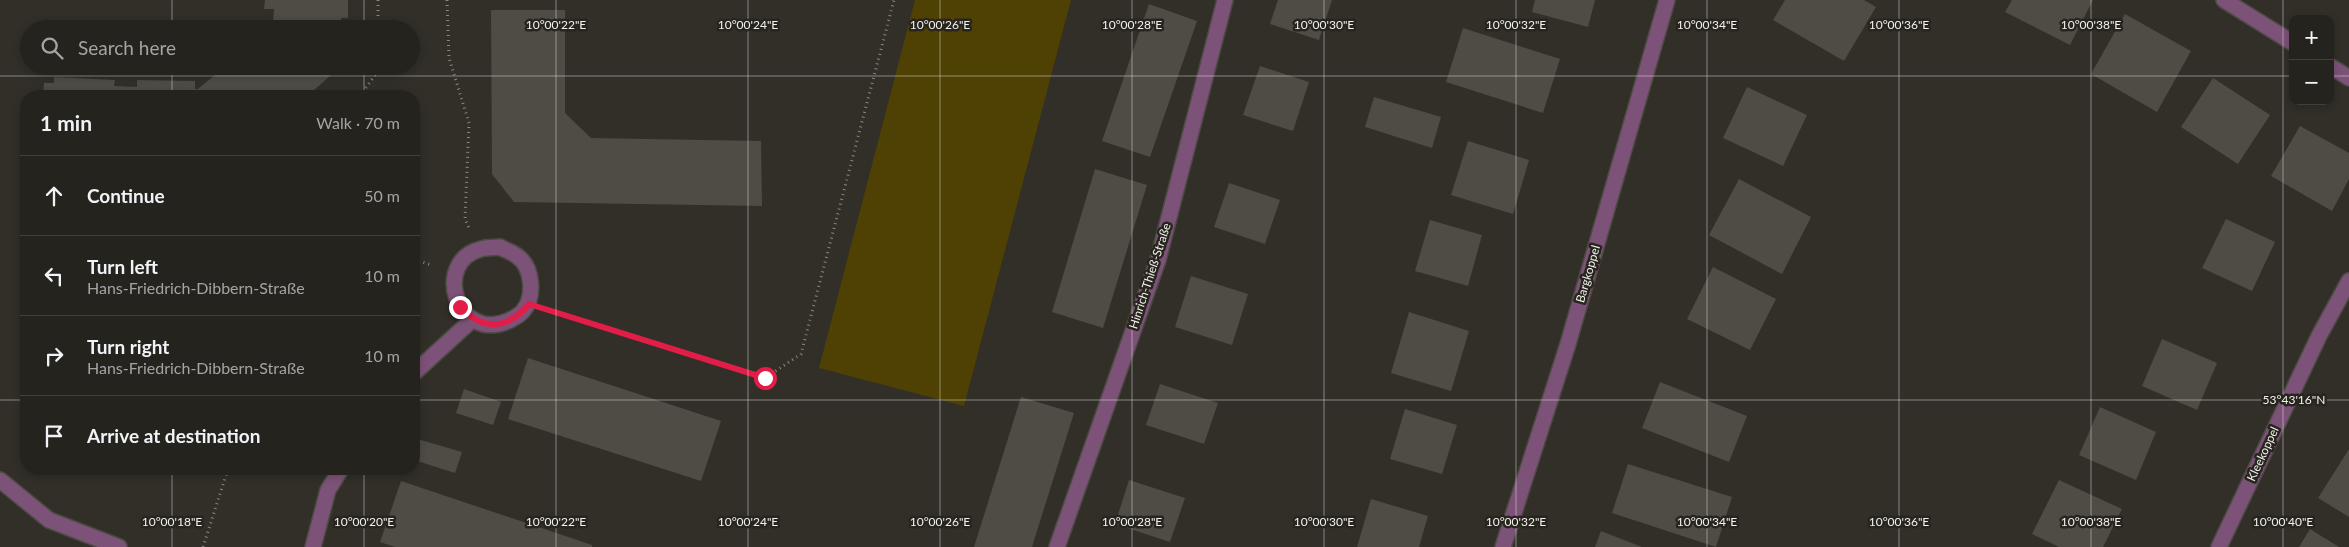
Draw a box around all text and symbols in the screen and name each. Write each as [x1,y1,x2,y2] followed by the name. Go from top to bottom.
[2289,15,2334,105] map controls
[2289,15,2334,60] button: +
[526,17,586,32] text: 10°00'22"E
[718,17,778,32] text: 10°00'24"E
[910,17,970,32] text: 10°00'26"E
[1102,17,1162,32] text: 10°00'28"E
[1294,17,1354,32] text: 10°00'30"E
[1486,17,1546,32] text: 10°00'32"E
[1677,17,1737,32] text: 10°00'34"E
[1869,17,1929,32] text: 10°00'36"E
[2061,17,2121,32] text: 10°00'38"E
[20,20,420,75] search box
[38,34,66,62] icon: search
[78,36,176,59] text: Search here
[2289,60,2334,105] button: −
[40,110,92,135] text: 1 min
[316,113,400,132] text: Walk · 70 m
[40,182,68,210] icon: ahead
[87,184,165,207] text: Continue
[364,186,400,205] text: 50 m
[1125,221,1174,331] street label: Hinrich-Thieß-Straße
[1572,243,1603,304] street label: Bargkoppel
[87,255,158,278] text: Turn left
[40,262,68,290] icon: left
[364,266,400,285] text: 10 m
[87,278,305,297] text: Hans-Friedrich-Dibbern-Straße
[449,296,472,319] route end
[87,335,169,358] text: Turn right
[40,342,68,370] icon: right
[364,346,400,365] text: 10 m
[87,358,305,377] text: Hans-Friedrich-Dibbern-Straße
[754,367,777,390] route start
[2263,392,2325,407] text: 53°43'16"N
[40,422,68,450] icon: arrive
[87,424,260,447] text: Arrive at destination
[2243,424,2282,484] street label: Kleekoppel
[142,514,202,529] text: 10°00'18"E
[334,514,394,529] text: 10°00'20"E
[526,514,586,529] text: 10°00'22"E
[718,514,778,529] text: 10°00'24"E
[910,514,970,529] text: 10°00'26"E
[1102,514,1162,529] text: 10°00'28"E
[1294,514,1354,529] text: 10°00'30"E
[1486,514,1546,529] text: 10°00'32"E
[1677,514,1737,529] text: 10°00'34"E
[1869,514,1929,529] text: 10°00'36"E
[2061,514,2121,529] text: 10°00'38"E
[2253,514,2313,529] text: 10°00'40"E

